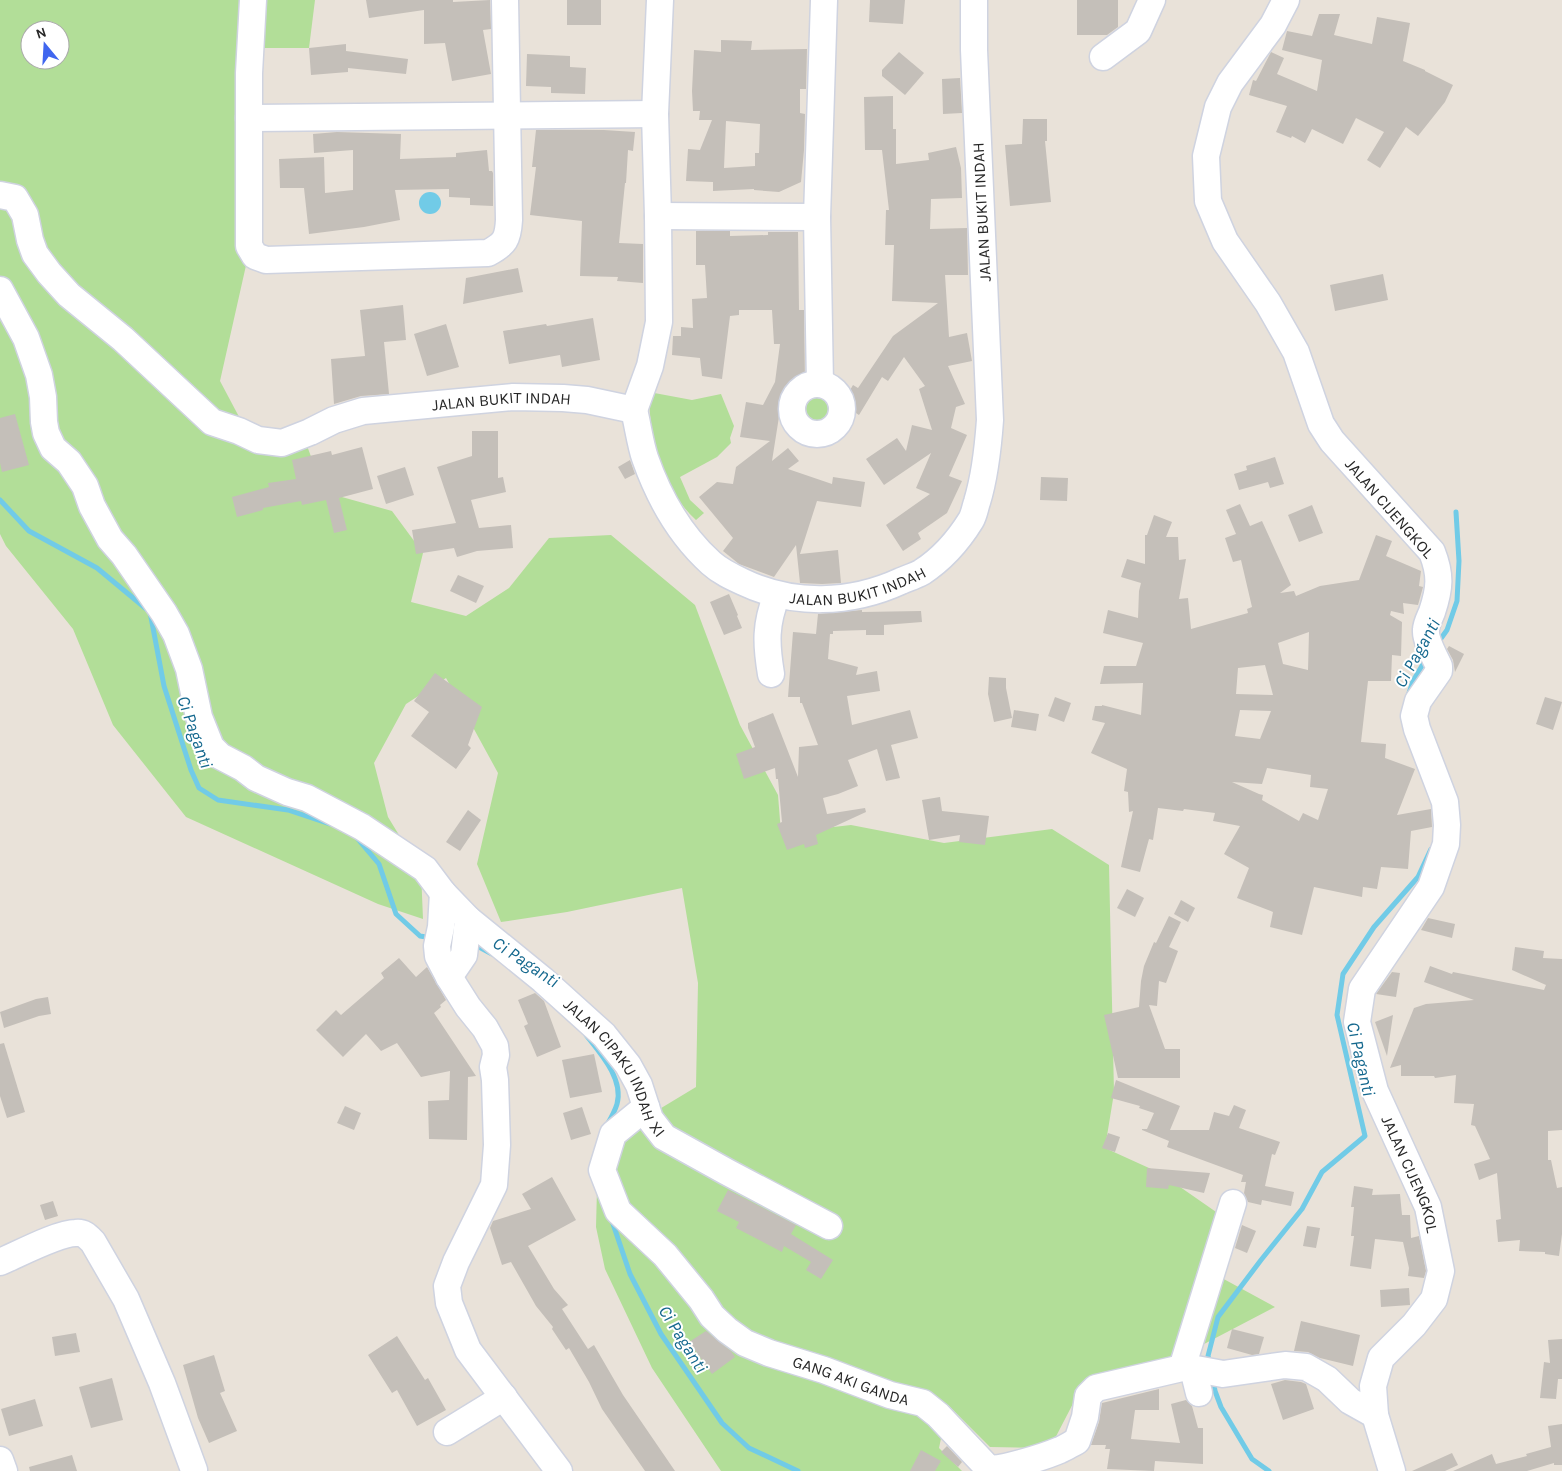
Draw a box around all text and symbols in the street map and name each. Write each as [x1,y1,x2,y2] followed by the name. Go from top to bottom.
[20,20,70,70] north arrow
[34,23,49,43] text: N
[968,142,995,282] street label: JALAN BUKIT INDAH
[431,388,572,415] street label: JALAN BUKIT INDAH
[1341,455,1438,562] street label: JALAN CIJENGKOL
[788,563,929,609] street label: JALAN BUKIT INDAH
[1389,614,1445,691] water label: Ci Paganti
[172,693,218,771] water label: Ci Paganti
[489,932,564,992] water label: Ci Paganti
[560,995,669,1141] street label: JALAN CIPAKU INDAH XI
[1342,1020,1380,1098] water label: Ci Paganti
[1377,1112,1442,1235] street label: JALAN CIJENGKOL
[654,1301,712,1377] water label: Ci Paganti
[790,1352,911,1409] street label: GANG AKI GANDA

